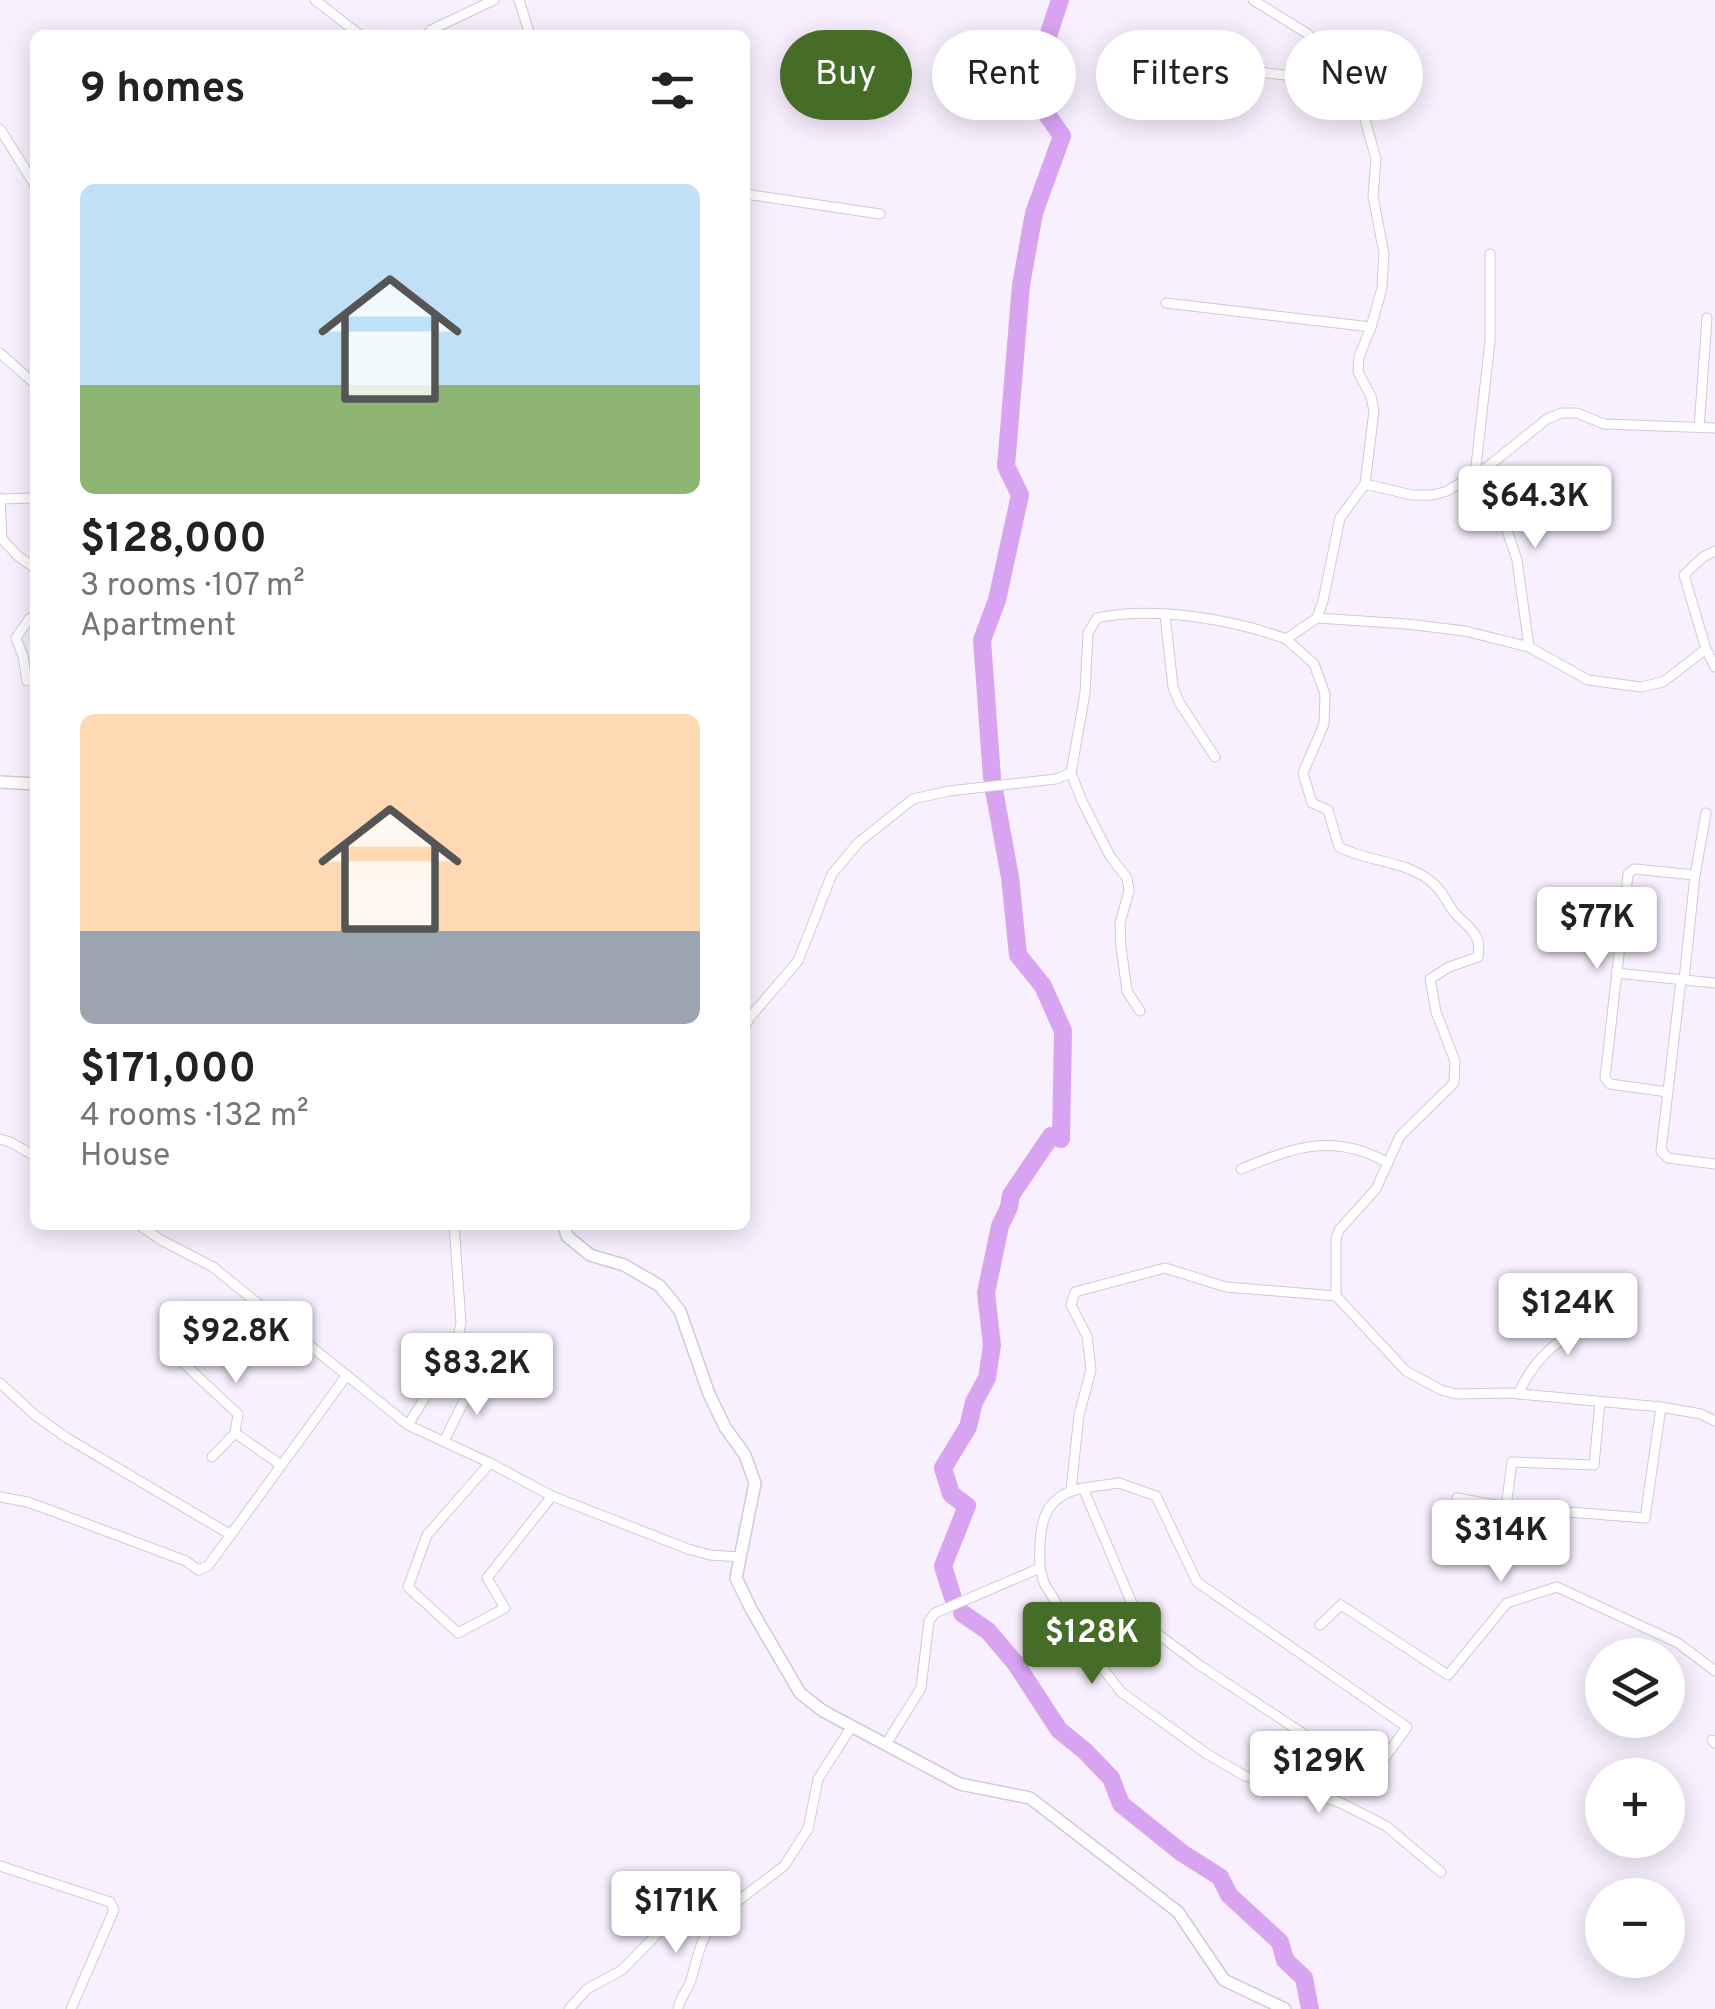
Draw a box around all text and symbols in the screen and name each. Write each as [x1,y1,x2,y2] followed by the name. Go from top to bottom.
[780,30,912,120] chip: Buy
[932,30,1076,120] chip: Rent
[1096,30,1265,120] chip: Filters
[1285,30,1423,120] chip: New
[645,63,700,118] icon: filters
[80,64,245,117] text: 9 homes
[300,249,480,429] icon: home
[1454,466,1616,551] pin: $64.3K
[1481,478,1589,518] text: $64.3K
[80,514,267,567] text: $128,000
[80,567,305,607] text: 3 rooms · 107 m²
[80,607,236,647] text: Apartment
[300,779,480,959] icon: home
[1538,887,1656,972] pin: $77K
[1559,899,1635,939] text: $77K
[80,1044,256,1097] text: $171,000
[80,1097,309,1137] text: 4 rooms · 132 m²
[80,1137,170,1177] text: House
[1498,1273,1638,1358] pin: $124K
[1521,1285,1615,1325] text: $124K
[155,1301,317,1386] pin: $92.8K
[182,1313,290,1353] text: $92.8K
[396,1333,558,1418] pin: $83.2K
[423,1345,531,1385] text: $83.2K
[1431,1500,1571,1585] pin: $314K
[1454,1512,1548,1552] text: $314K
[1022,1602,1162,1687] pin: $128K
[1045,1614,1139,1654] text: $128K
[1585,1638,1685,1978] map controls
[1585,1638,1685,1738] button: layers
[1249,1731,1389,1816] pin: $129K
[1272,1743,1366,1783] text: $129K
[1585,1758,1685,1858] button: +
[606,1871,746,1956] pin: $171K
[1585,1878,1685,1978] button: −
[633,1883,719,1923] text: $171K

